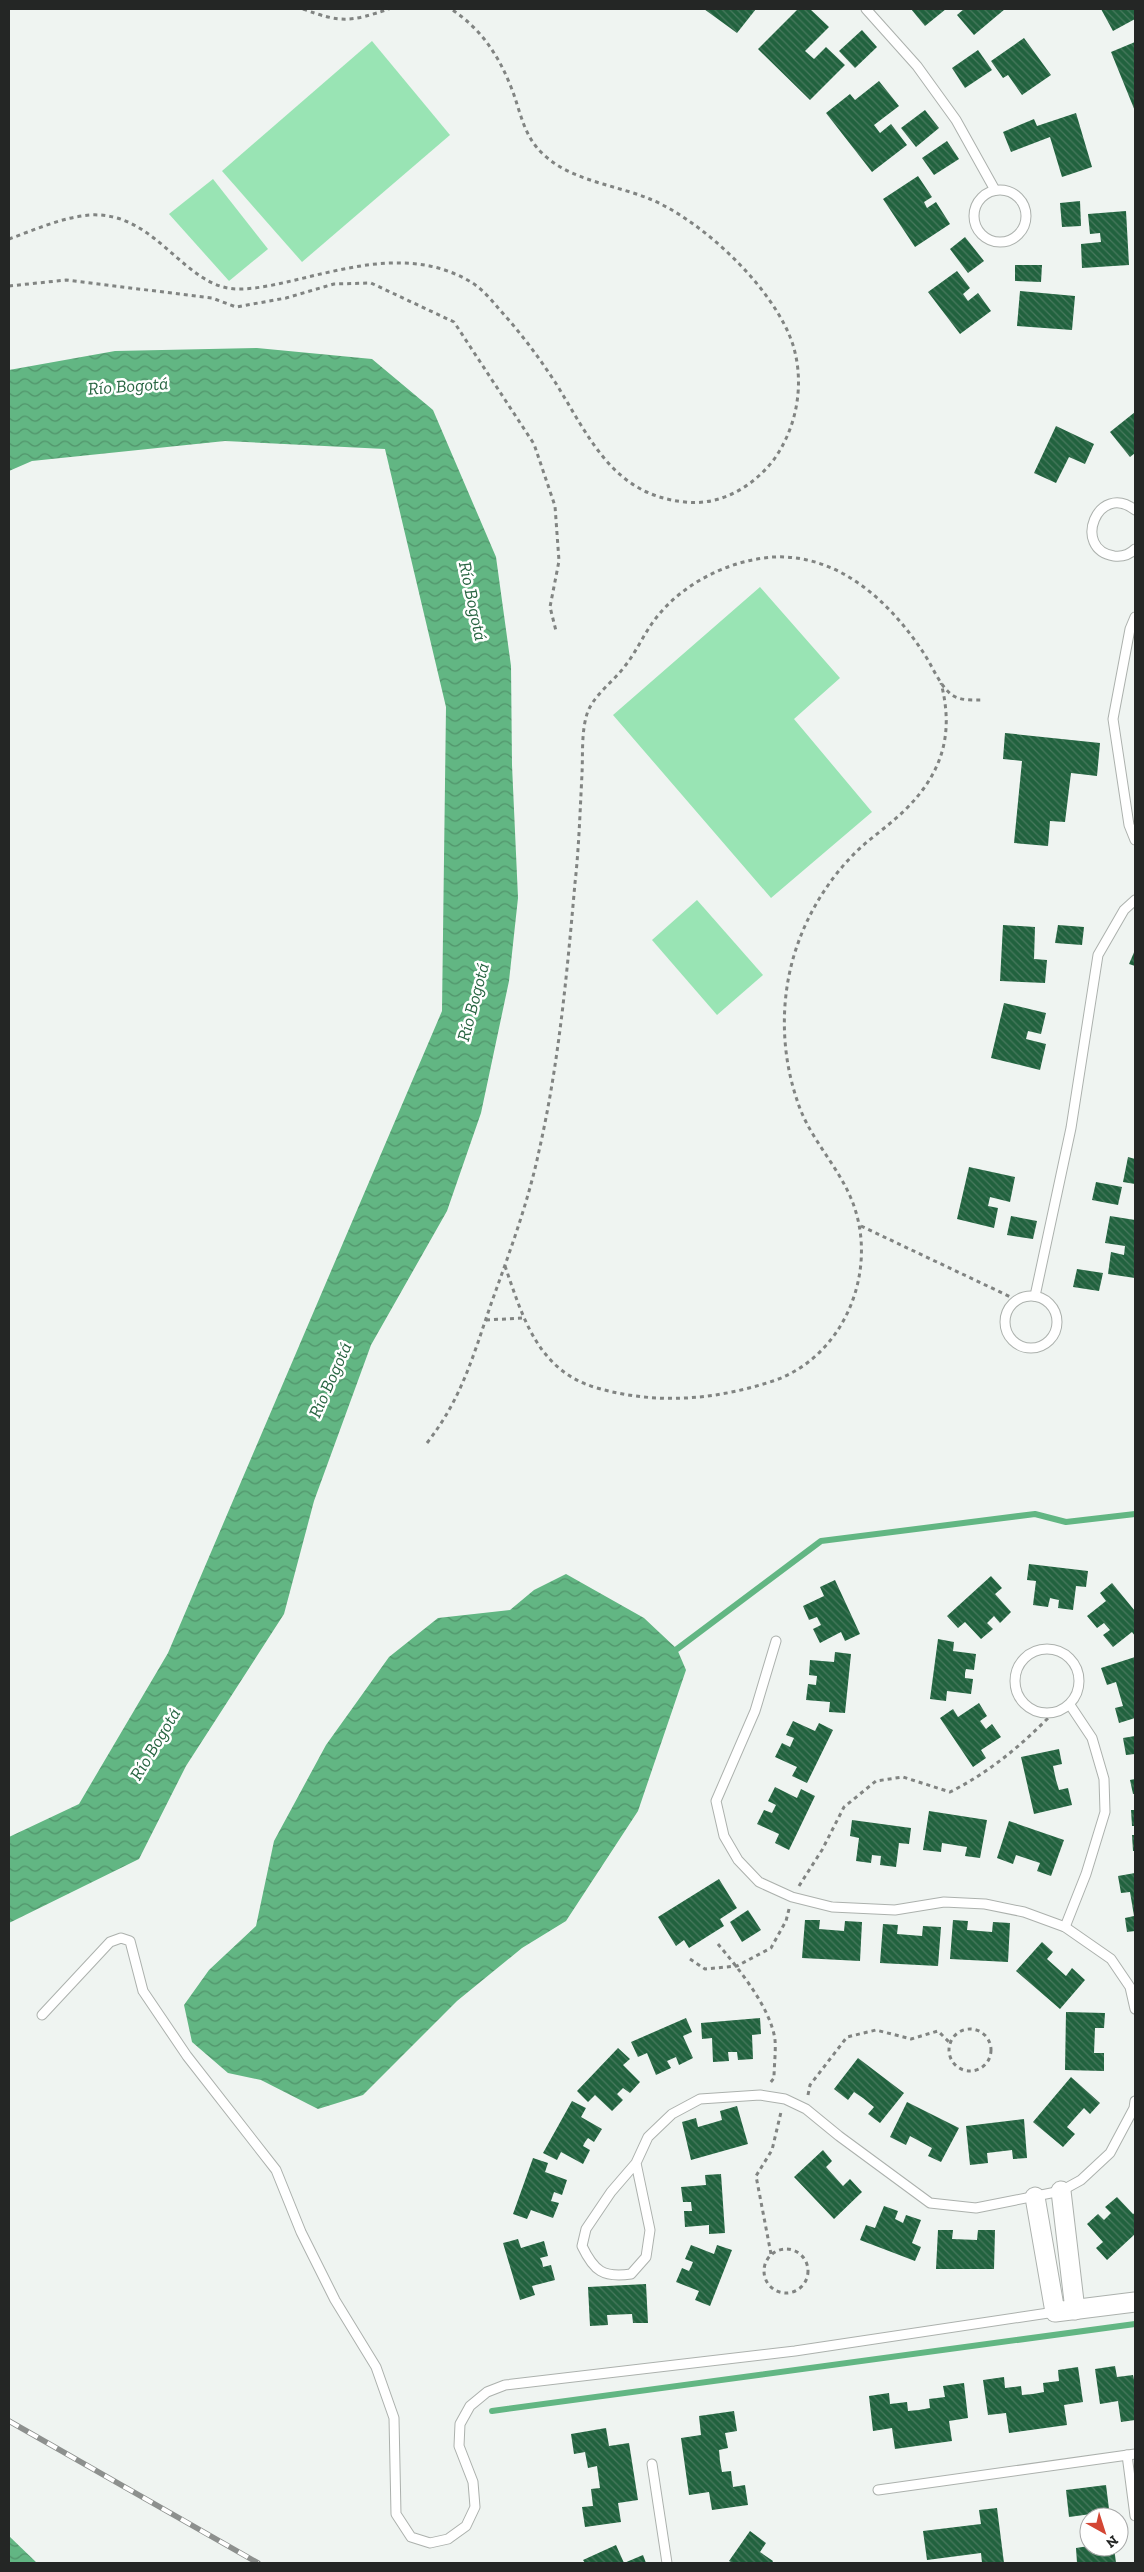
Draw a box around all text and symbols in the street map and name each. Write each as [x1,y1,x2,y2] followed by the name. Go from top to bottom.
[87,372,169,400] water label: Río Bogotá
[454,559,492,643] water label: Río Bogotá
[452,960,494,1044] water label: Río Bogotá
[304,1339,356,1421] water label: Río Bogotá
[125,1704,185,1784] water label: Río Bogotá
[1079,2507,1129,2557] north arrow
[1102,2532,1121,2552] text: N

